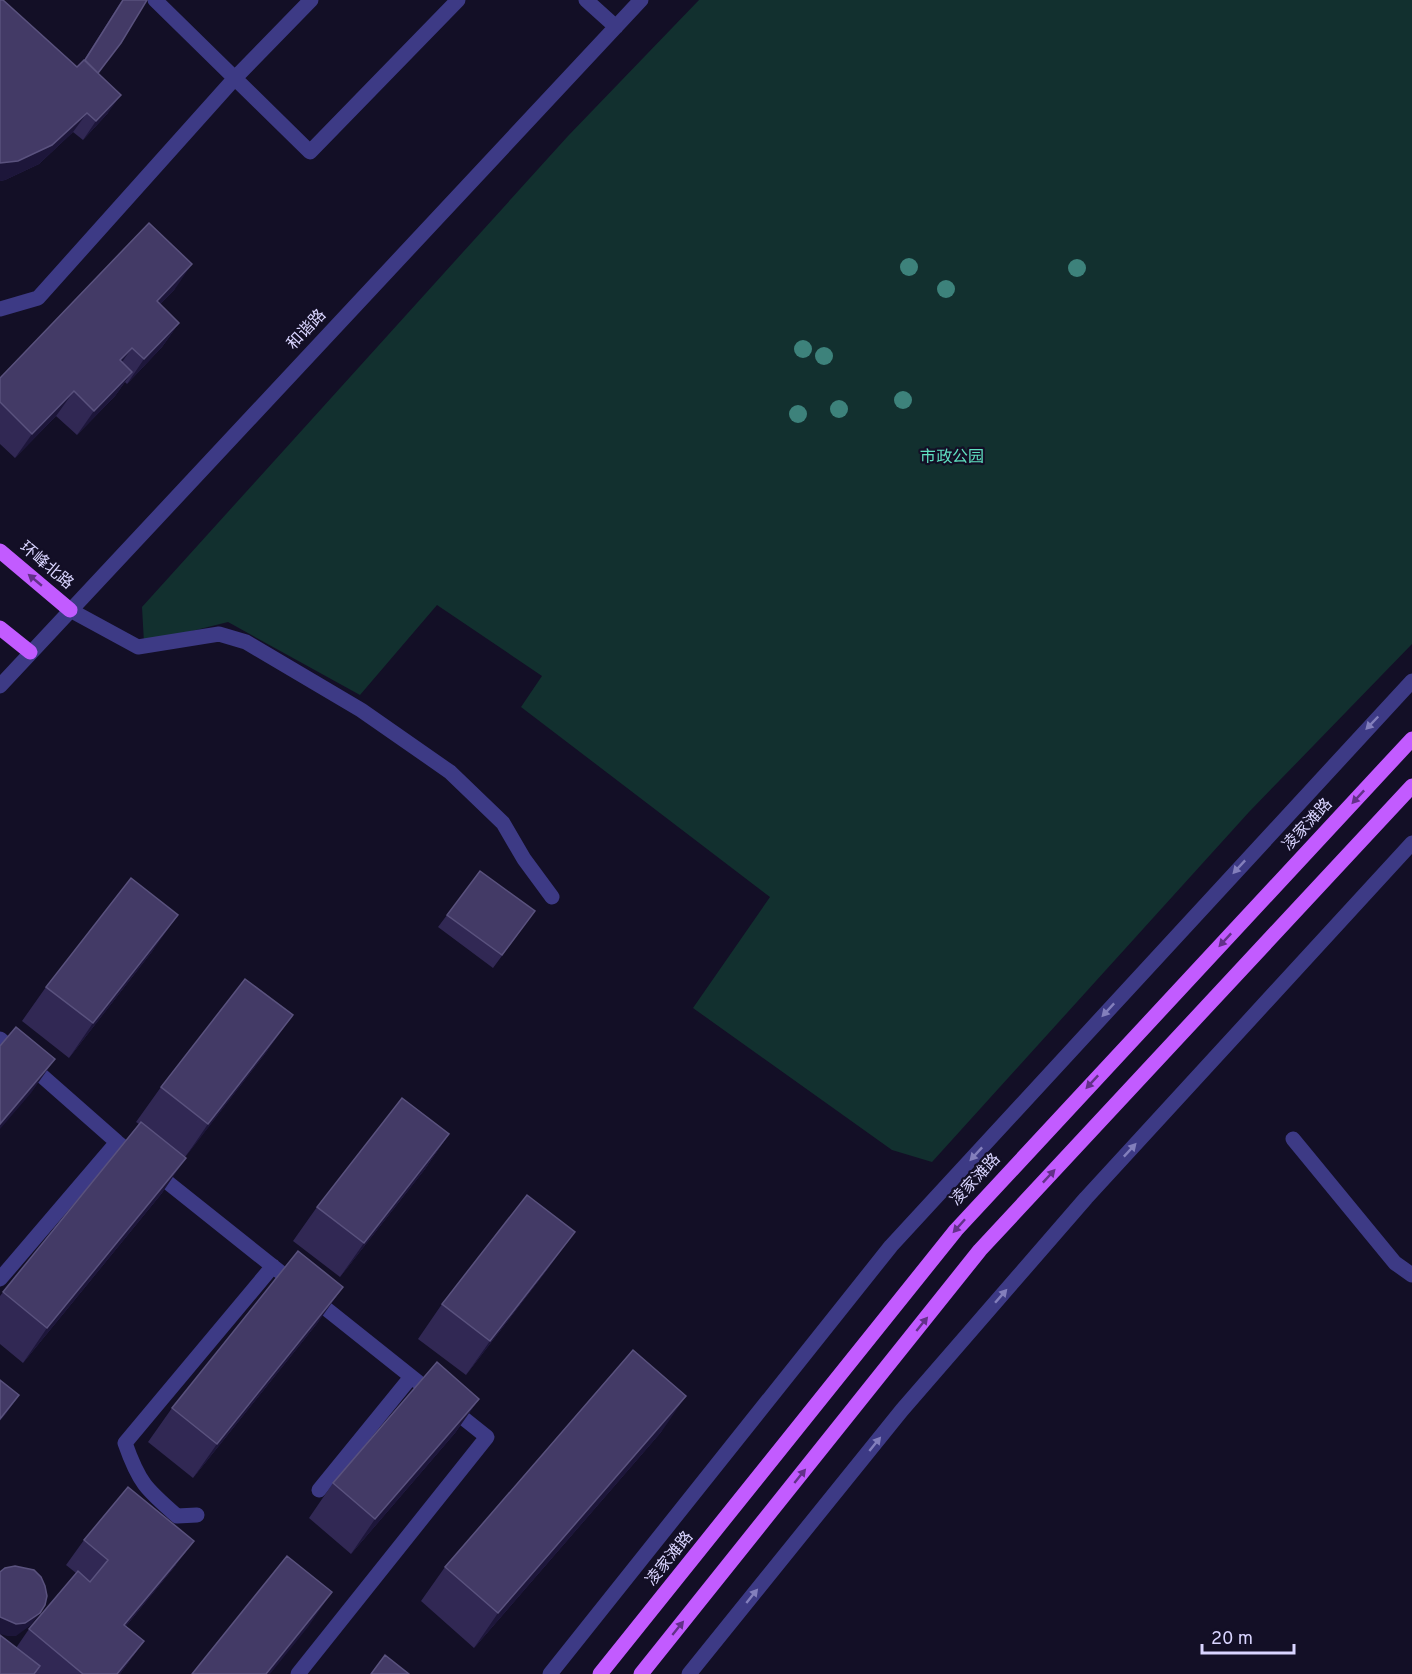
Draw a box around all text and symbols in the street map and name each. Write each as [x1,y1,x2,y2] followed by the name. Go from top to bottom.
[283,306,331,354] street label: 和谐路
[920,448,984,468] park label: 市政公园
[15,538,77,594] street label: 环峰北路
[27,574,43,587] one-way arrow
[1365,716,1379,730] one-way arrow
[1351,790,1365,805] one-way arrow
[1279,795,1337,855] street label: 凌家滩路
[1233,860,1247,874] one-way arrow
[1219,932,1232,947] one-way arrow
[1101,1003,1115,1017] one-way arrow
[1085,1075,1099,1090] one-way arrow
[1123,1143,1136,1158] one-way arrow
[970,1146,983,1161] one-way arrow
[947,1150,1005,1210] street label: 凌家滩路
[1041,1169,1055,1183] one-way arrow
[953,1218,966,1234] one-way arrow
[994,1289,1007,1304] one-way arrow
[915,1316,928,1332] one-way arrow
[868,1437,880,1452] one-way arrow
[793,1468,806,1484] one-way arrow
[642,1528,698,1590] street label: 凌家滩路
[745,1588,758,1604] one-way arrow
[1202,1617,1294,1655] scale bar
[671,1621,683,1636] one-way arrow
[1211,1628,1253,1651] text: 20 m

